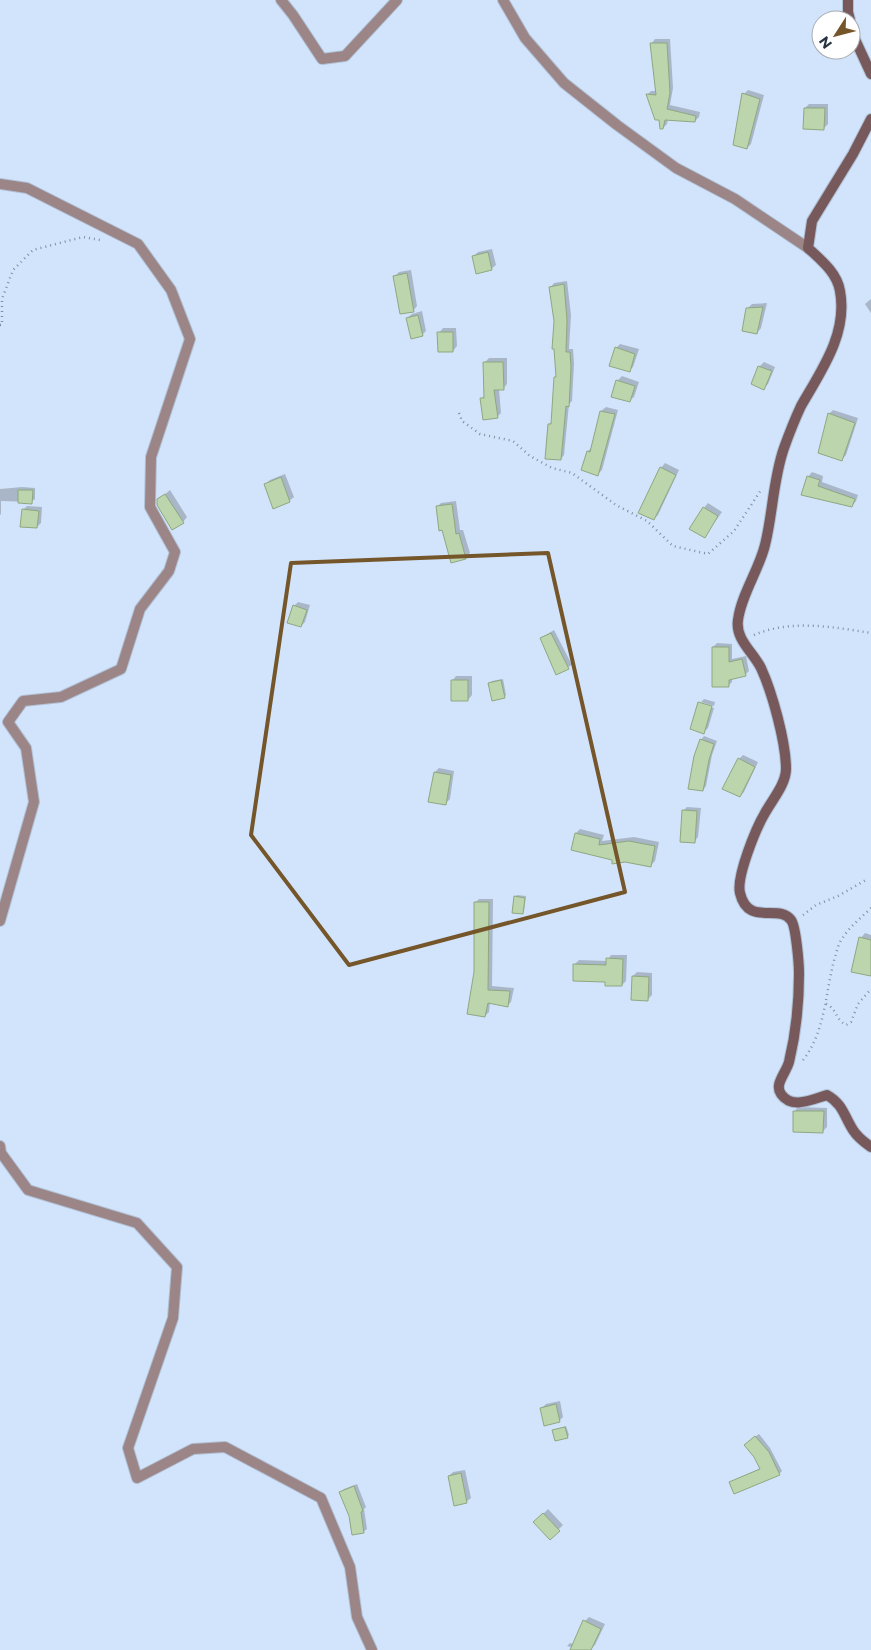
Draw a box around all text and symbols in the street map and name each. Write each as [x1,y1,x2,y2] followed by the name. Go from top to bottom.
[811,10,861,60] north arrow
[815,33,836,53] text: N

